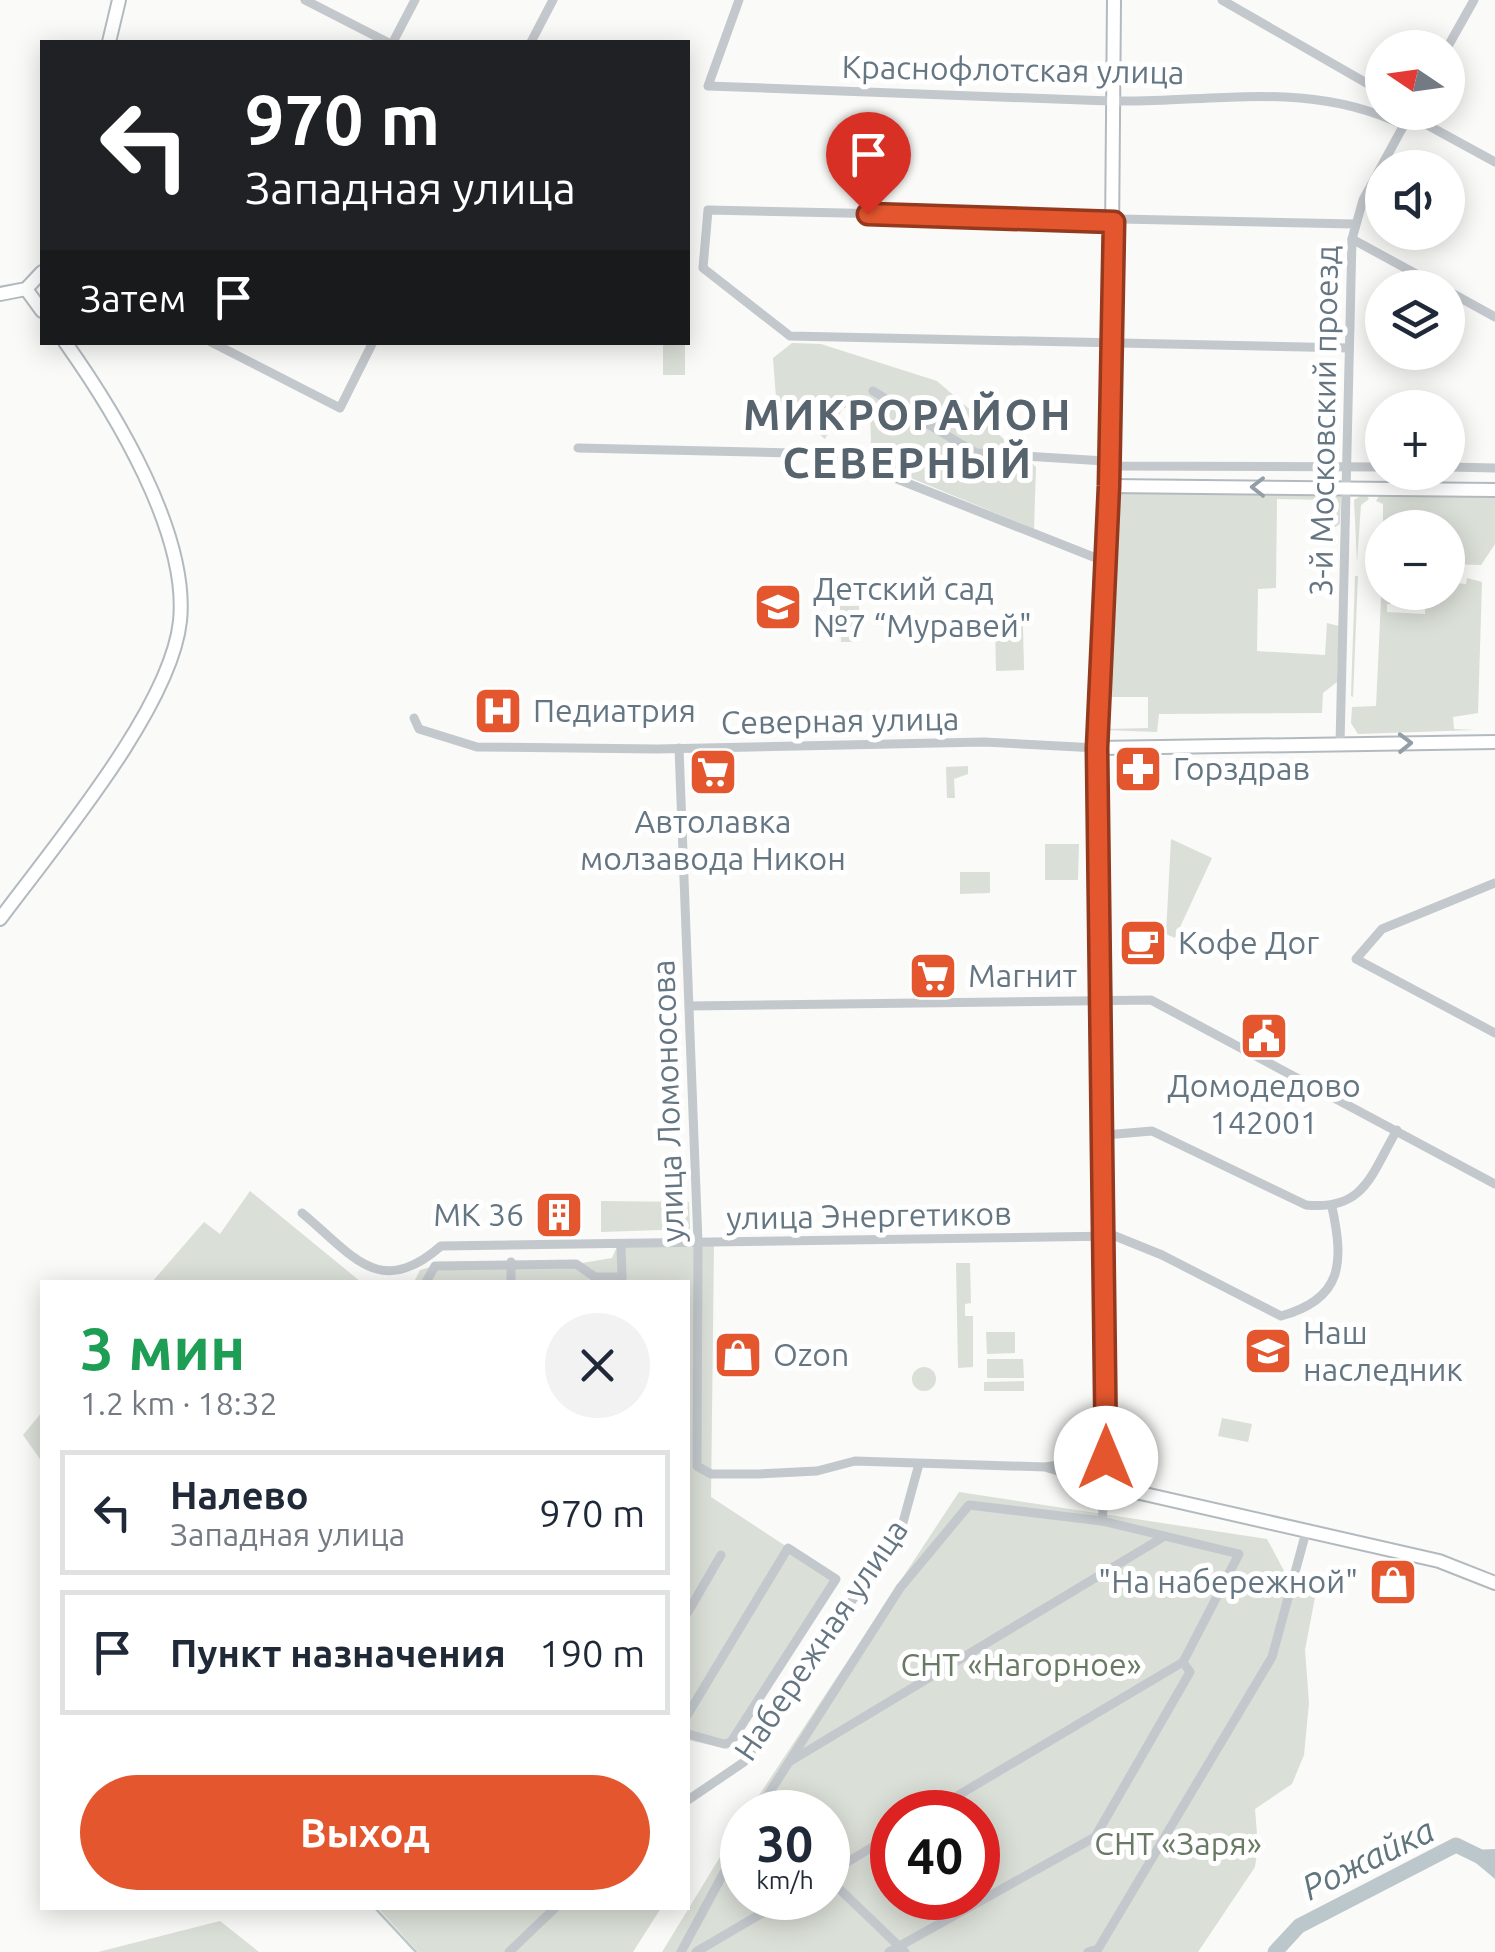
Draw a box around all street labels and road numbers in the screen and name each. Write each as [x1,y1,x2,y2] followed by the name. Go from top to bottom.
[841,48,1185,90] street label: Краснофлотская улица
[1302,245,1344,597] street label: 3-й Московский проезд
[720,700,960,740] street label: Северная улица
[644,959,690,1243] street label: улица Ломоносова
[726,1195,1012,1235] street label: улица Энергетиков
[726,1512,914,1767] street label: Набережная улица

